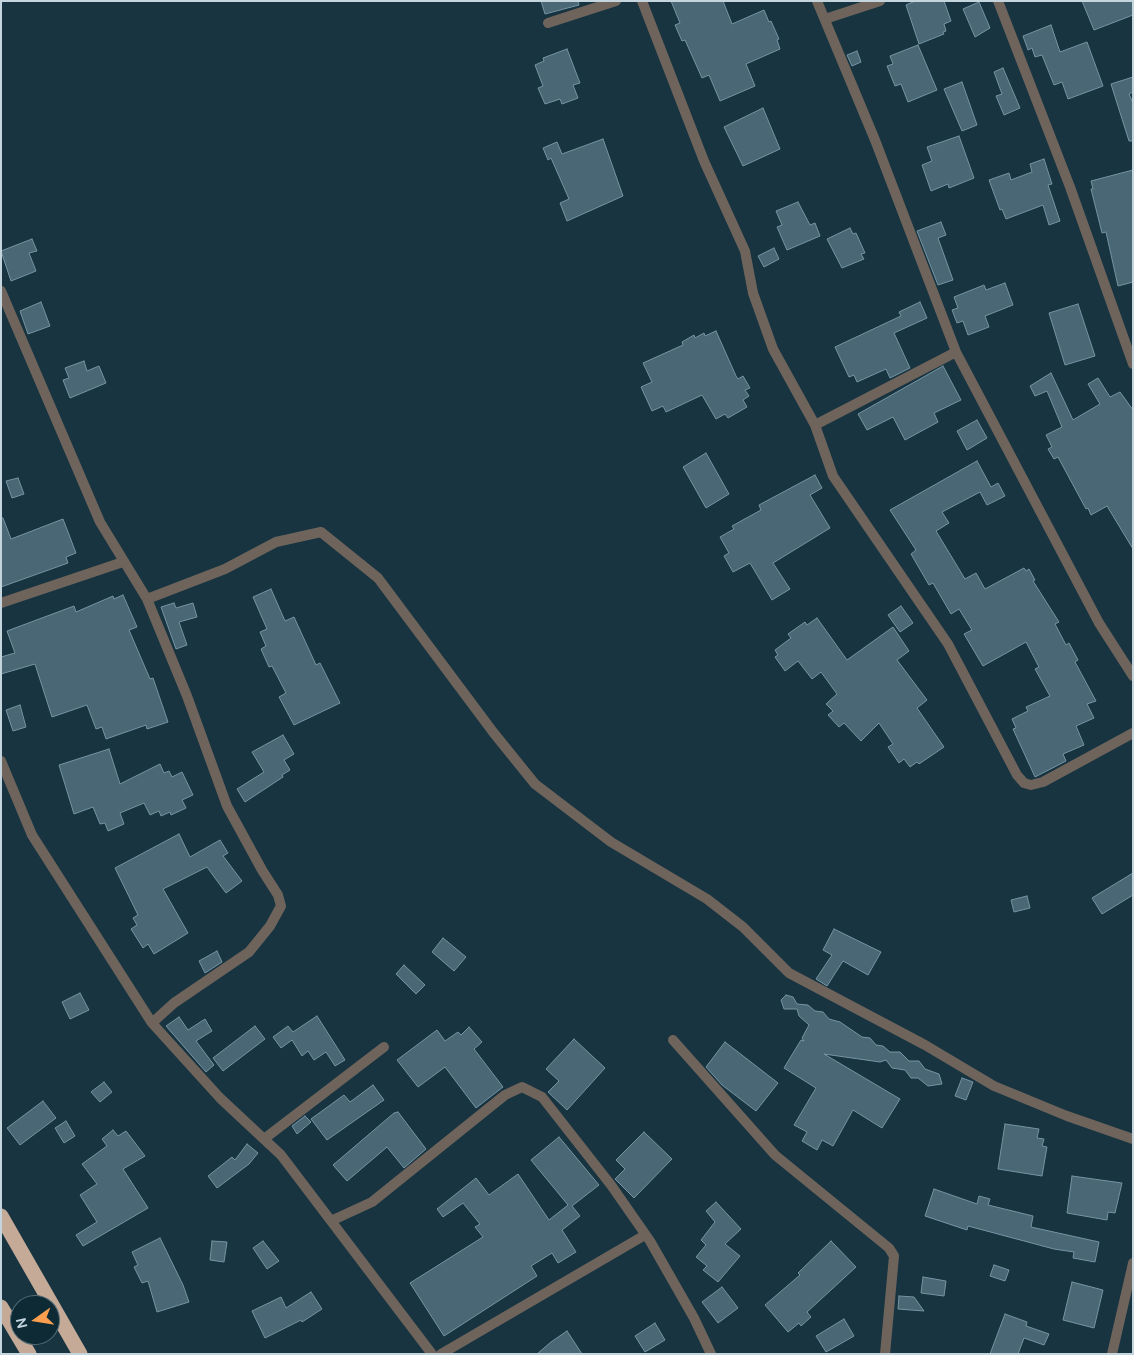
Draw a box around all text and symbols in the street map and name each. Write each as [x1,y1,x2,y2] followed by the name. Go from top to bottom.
[10,1295,60,1345] north arrow
[11,1316,31,1330] text: N

